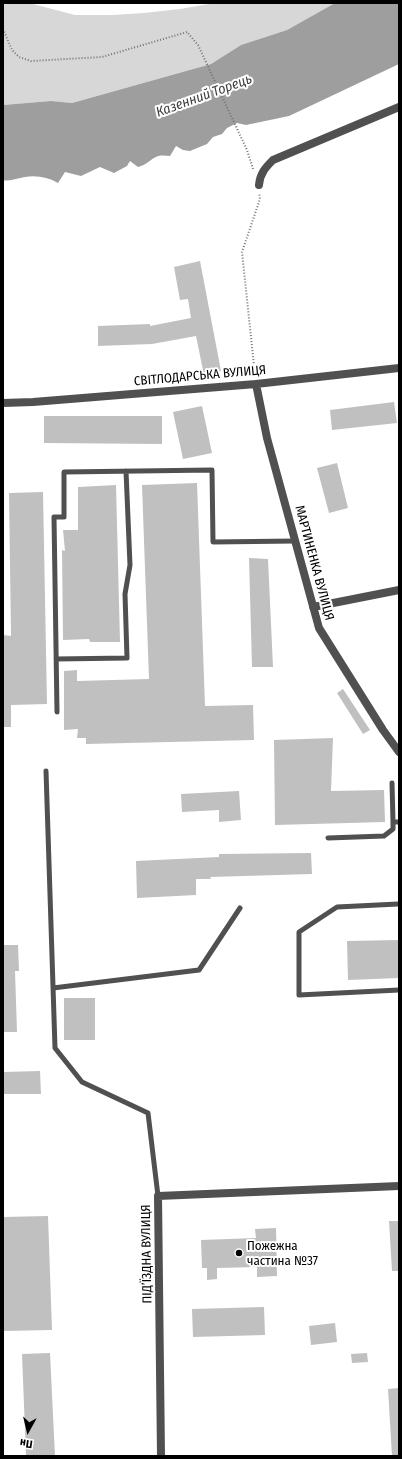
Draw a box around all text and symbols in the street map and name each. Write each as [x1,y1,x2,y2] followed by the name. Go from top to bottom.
[154,71,254,121] water label: Казенний Торець
[133,362,267,390] street label: СВІТЛОДАРСЬКА ВУЛИЦЯ
[291,504,337,622] street label: МАРТИНЕНКА ВУЛИЦЯ
[138,1204,156,1304] street label: ПІД’ЇЗДНА ВУЛИЦЯ
[247,1238,318,1269] place label: Пожежна частина №37
[234,1248,244,1258] marker: Пожежна частина №37
[8,1411,48,1451] north arrow
[19,1436,33,1451] text: Пн

